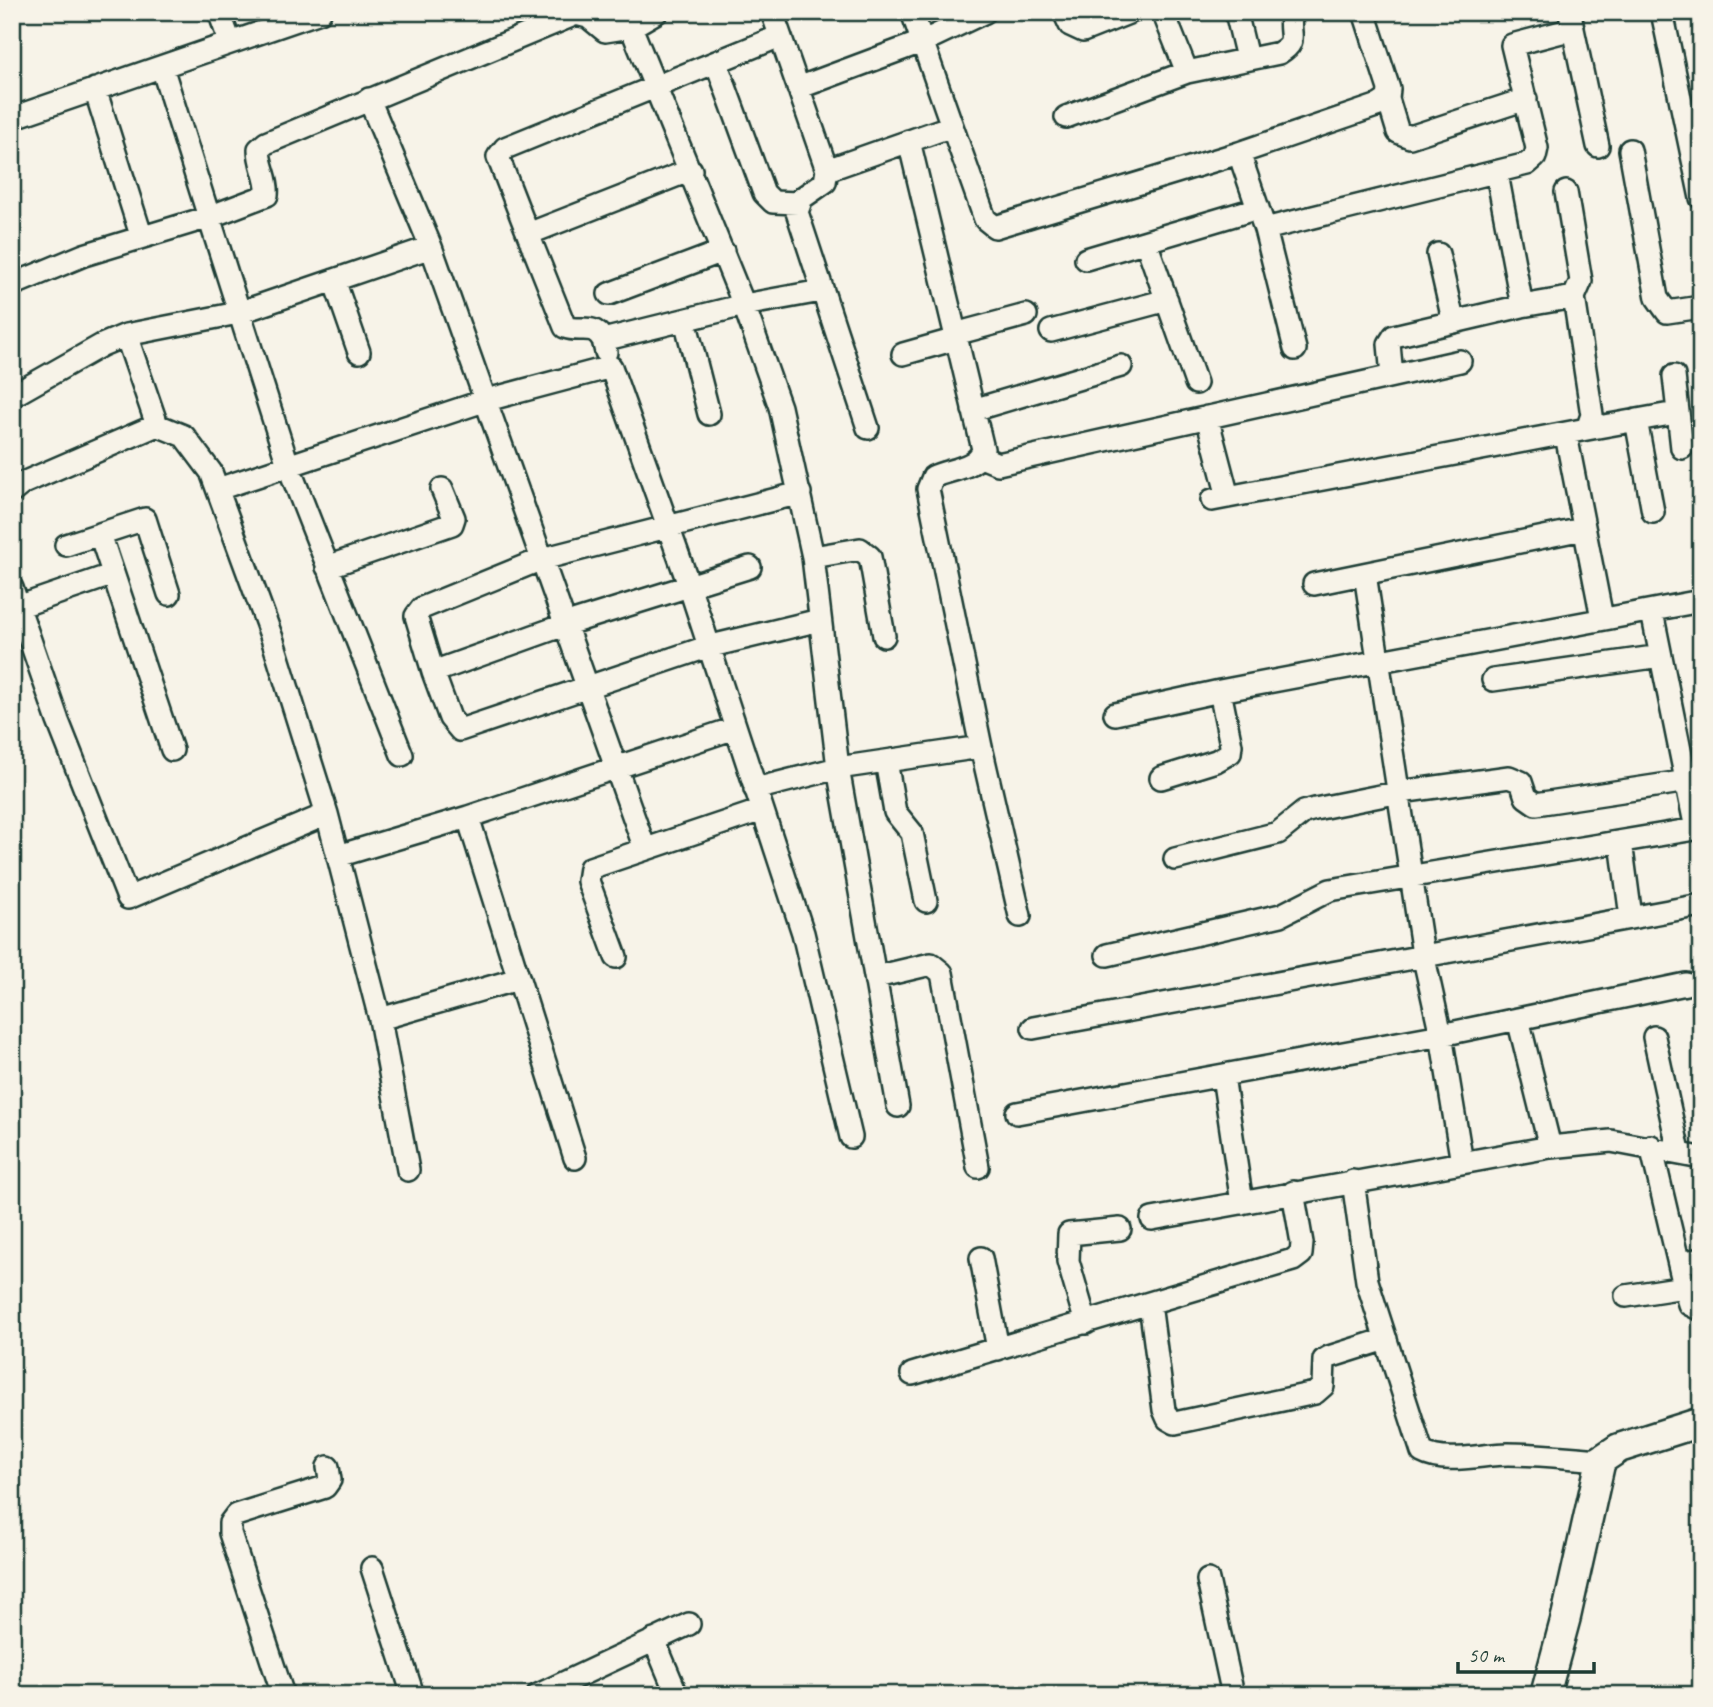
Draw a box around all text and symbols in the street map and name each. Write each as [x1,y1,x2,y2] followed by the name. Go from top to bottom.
[1458,1630,1594,1674] scale bar
[1468,1642,1506,1668] text: 50 m

